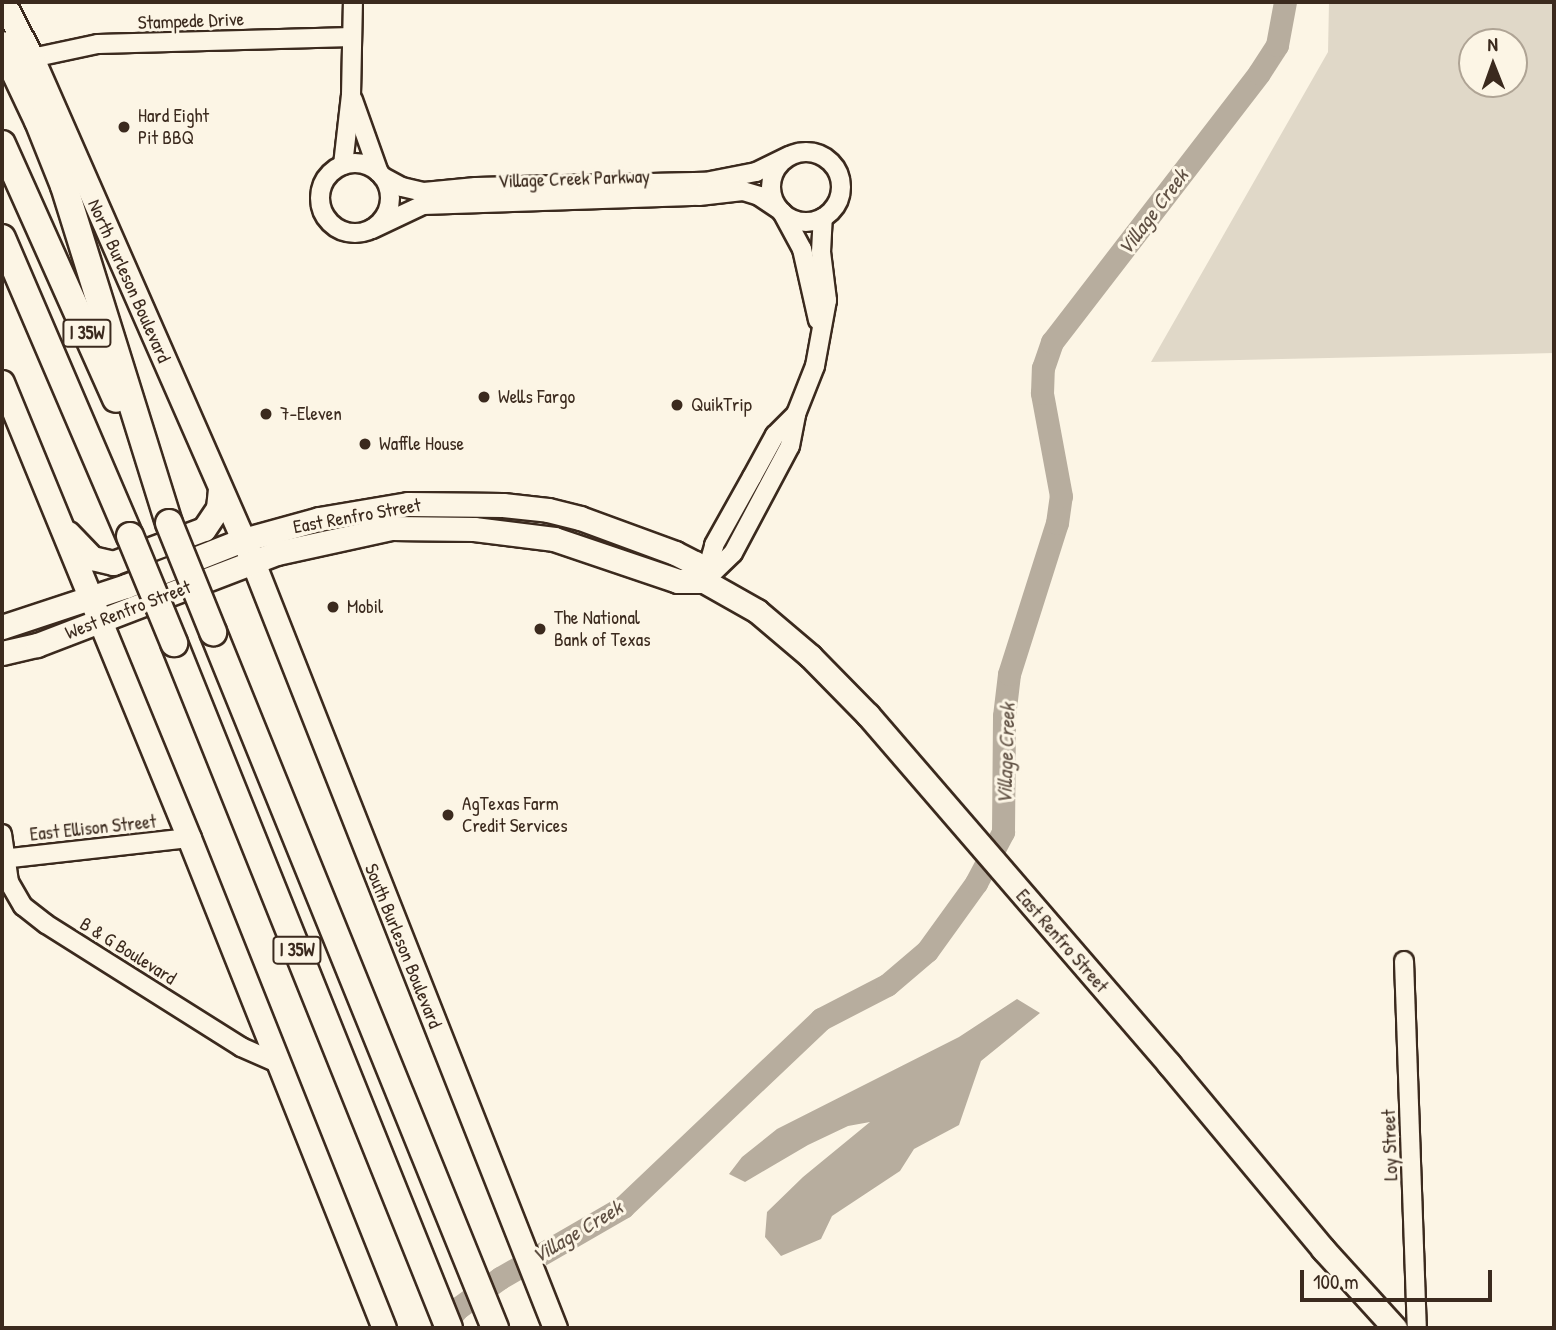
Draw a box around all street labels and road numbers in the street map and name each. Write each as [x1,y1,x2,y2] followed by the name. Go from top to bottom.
[137,8,245,34] street label: Stampede Drive
[498,165,650,193] street label: Village Creek Parkway
[83,196,175,366] street label: North Burleson Boulevard
[61,318,113,348] road number: I 35W
[291,494,423,538] street label: East Renfro Street
[62,576,194,644] street label: West Renfro Street
[29,810,157,846] street label: East Ellison Street
[360,860,446,1032] street label: South Burleson Boulevard
[1011,885,1113,997] street label: East Renfro Street
[76,912,180,990] street label: B & G Boulevard
[271,936,323,965] road number: I 35W
[1377,1109,1403,1181] street label: Loy Street

